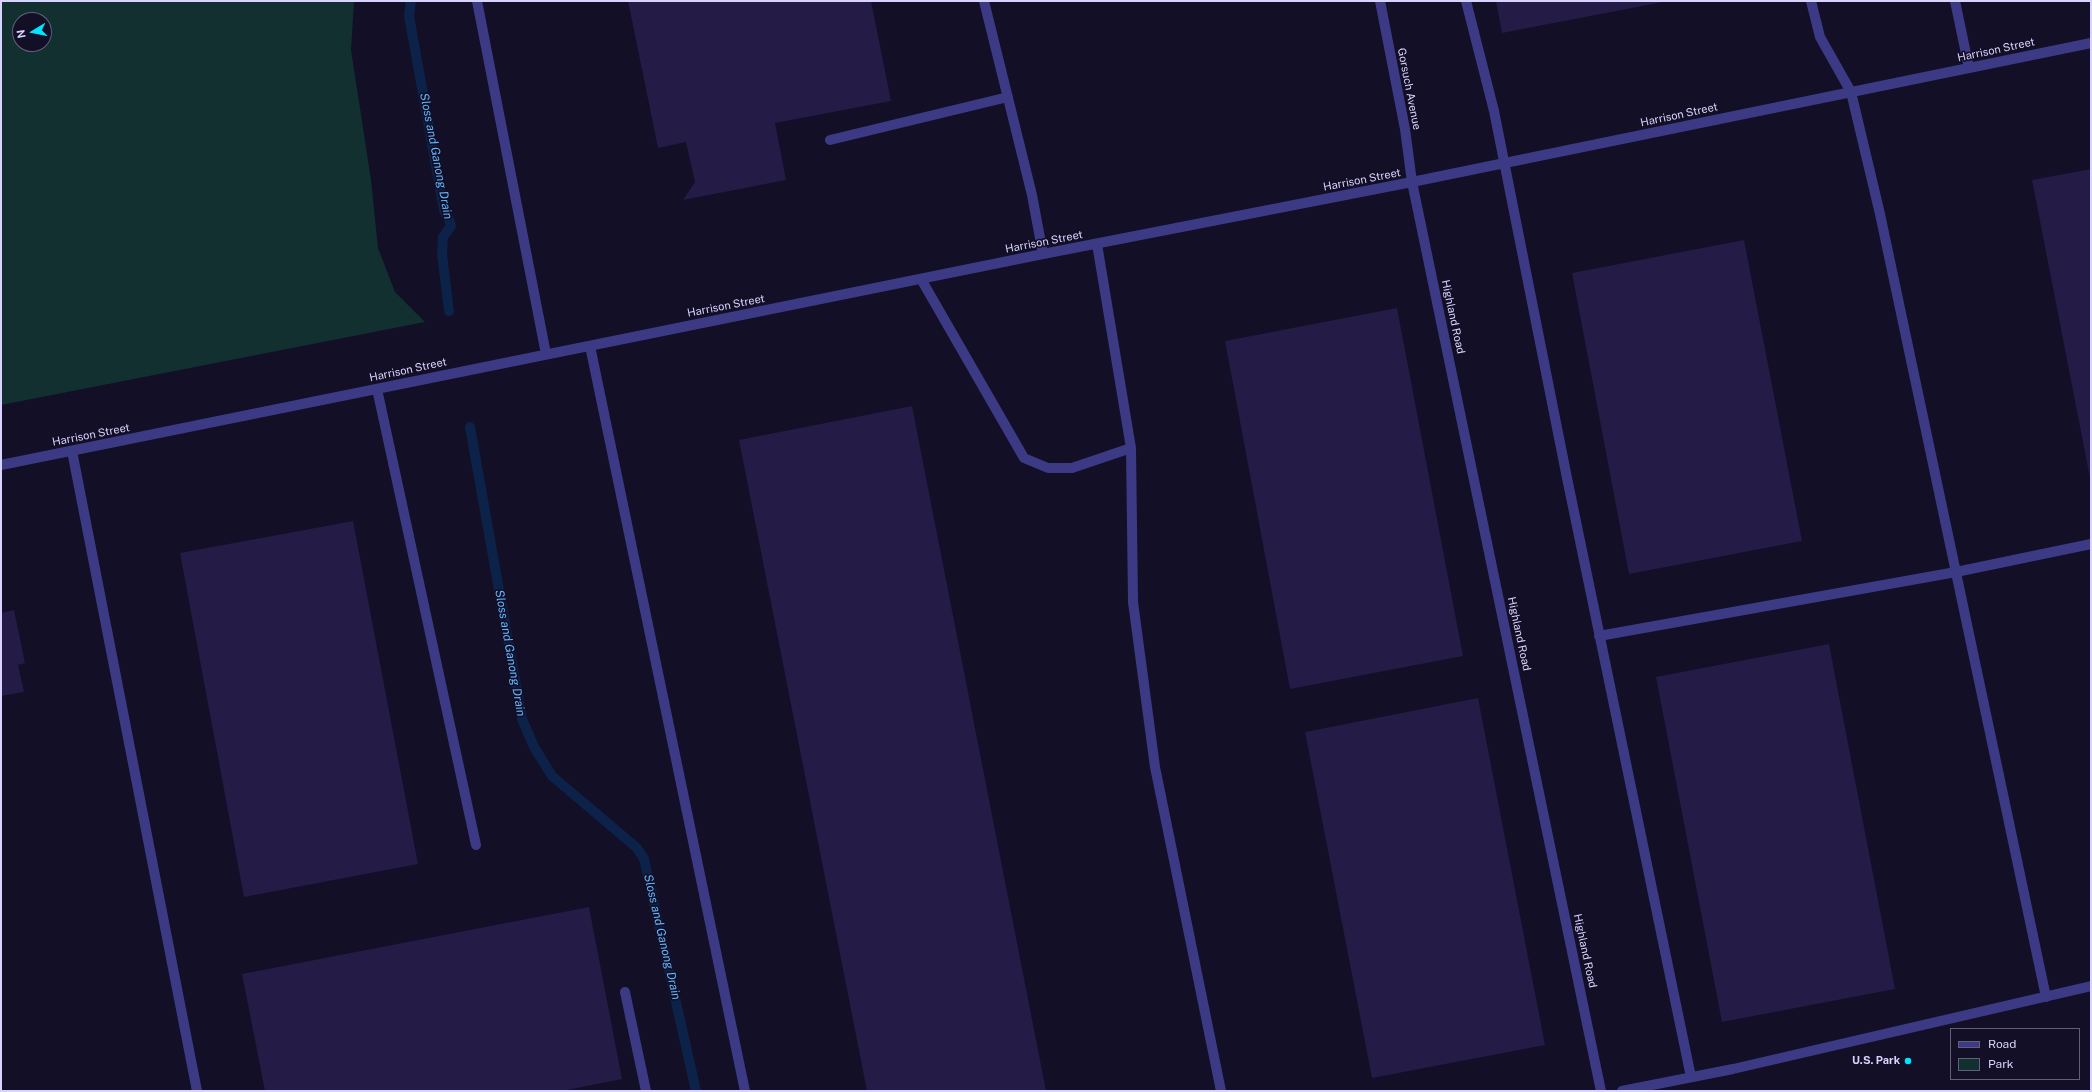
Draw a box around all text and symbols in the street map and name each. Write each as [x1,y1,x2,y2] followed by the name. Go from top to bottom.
[12,12,52,52] north arrow
[15,29,28,39] text: N
[1956,35,2036,65] street label: Harrison Street
[1395,47,1423,131] street label: Gorsuch Avenue
[417,92,455,220] water label: Sloss and Ganong Drain
[1639,100,1719,130] street label: Harrison Street
[1322,166,1402,194] street label: Harrison Street
[1004,228,1084,256] street label: Harrison Street
[1439,279,1467,355] street label: Highland Road
[686,292,766,320] street label: Harrison Street
[368,355,448,385] street label: Harrison Street
[51,421,131,449] street label: Harrison Street
[492,589,528,717] water label: Sloss and Ganong Drain
[1505,596,1533,672] street label: Highland Road
[641,873,683,1001] water label: Sloss and Ganong Drain
[1571,913,1599,989] street label: Highland Road
[1950,1028,2080,1080] legend
[1988,1037,2016,1051] text: Road
[1852,1054,1900,1068] place label: U.S. Park
[1903,1056,1913,1066] marker: U.S. Park
[1988,1057,2014,1071] text: Park

